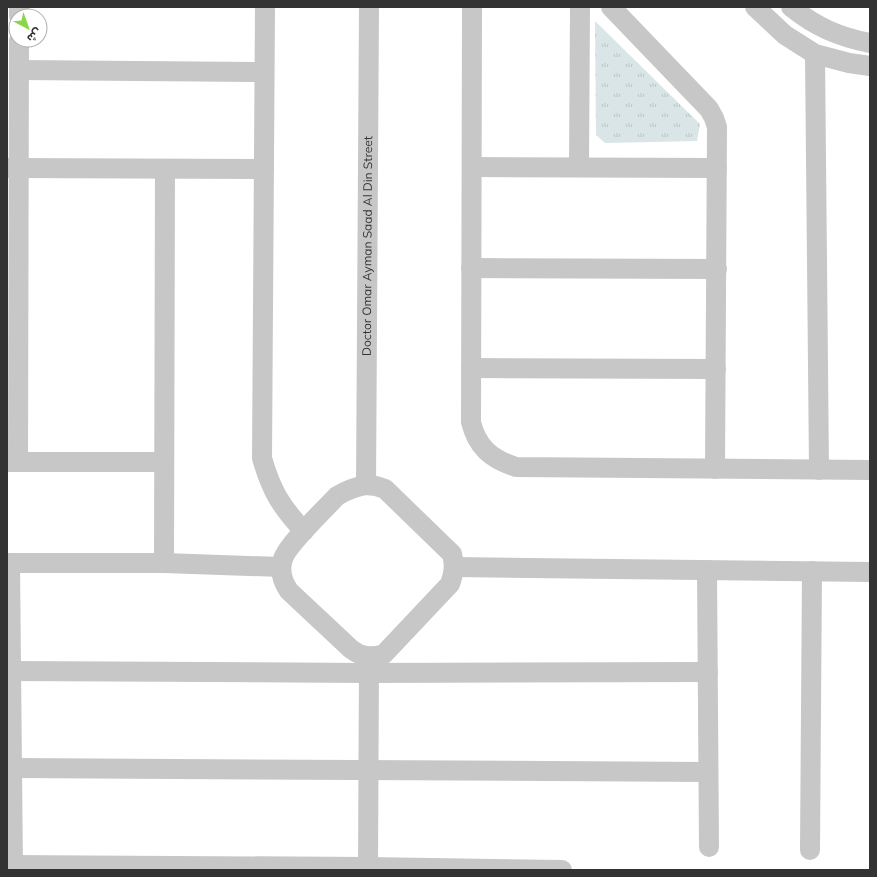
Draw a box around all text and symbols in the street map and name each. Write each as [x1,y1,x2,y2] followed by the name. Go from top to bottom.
[8,8,48,48] north arrow
[24,25,45,46] text: ش
[359,136,375,356] street label: Doctor Omar Ayman Saad Al Din Street

